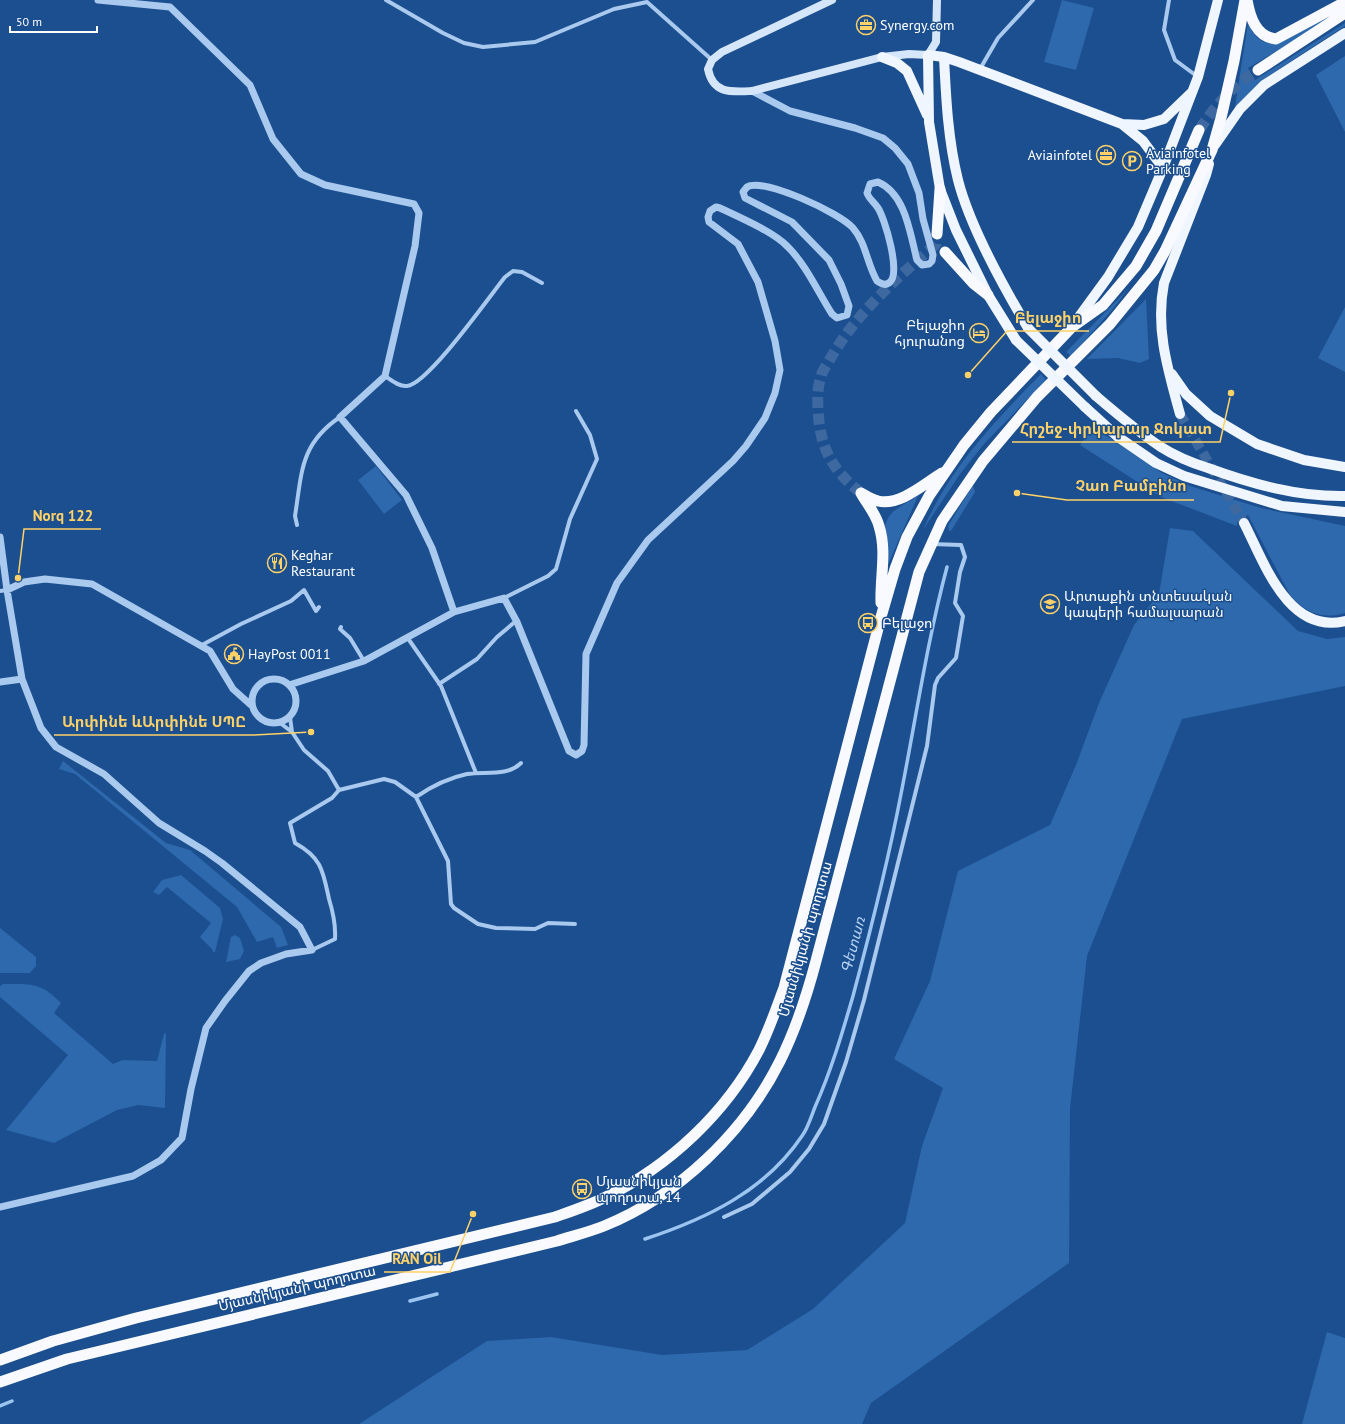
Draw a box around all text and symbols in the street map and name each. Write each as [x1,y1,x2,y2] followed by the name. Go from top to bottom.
[10,8,97,34] scale bar
[16,14,42,29] text: 50 m
[855,14,877,36] office icon: Synergy.com
[880,16,954,34] place label: Synergy.com
[1095,144,1117,166] office icon: Aviainfotel
[1146,144,1210,178] place label: Aviainfotel Parking
[1028,146,1092,164] place label: Aviainfotel
[1121,150,1143,172] parking icon: Aviainfotel Parking
[1007,304,1089,331] callout: Բելաջիո
[1015,308,1081,327] text: Բելաջիո
[894,316,965,350] place label: Բելաջիո հյուրանոց
[968,322,990,344] hotel icon: Բելաջիո հյուրանոց
[1012,415,1220,442] callout: Հրշեջ-փրկարար Ջոկատ
[1020,419,1212,438] text: Հրշեջ-փրկարար Ջոկատ
[1067,473,1194,500] callout: Չաո Բամբինո
[1075,476,1187,495] text: Չաո Բամբինո
[24,502,101,529] callout: Norq 122
[33,506,93,525] text: Norq 122
[291,546,355,580] place label: Keghar Restaurant
[266,552,288,574] restaurant icon: Keghar Restaurant
[1064,587,1232,621] place label: Արտաքին տնտեսական կապերի համալսարան
[1039,593,1061,615] school or university icon: Արտաքին տնտեսական կապերի համալսարան
[857,612,879,634] bus stop icon: Բելաջո
[882,614,932,632] place label: Բելաջո
[223,643,245,665] public building icon: HayPost 0011
[248,645,331,663] place label: HayPost 0011
[54,708,254,735] callout: Արփինե ևԱրփինե ՍՊԸ
[62,712,246,731] text: Արփինե ևԱրփինե ՍՊԸ
[774,859,836,1019] street label: Մյասնիկյանի պողոտա
[836,914,869,975] water label: Գետառ
[596,1172,681,1206] place label: Մյասնիկյան պողոտա, 14
[571,1178,593,1200] bus stop icon: Մյասնիկյան պողոտա, 14
[384,1245,450,1272] callout: RAN Oil
[392,1249,442,1268] text: RAN Oil
[217,1261,377,1315] street label: Մյասնիկյանի պողոտա

